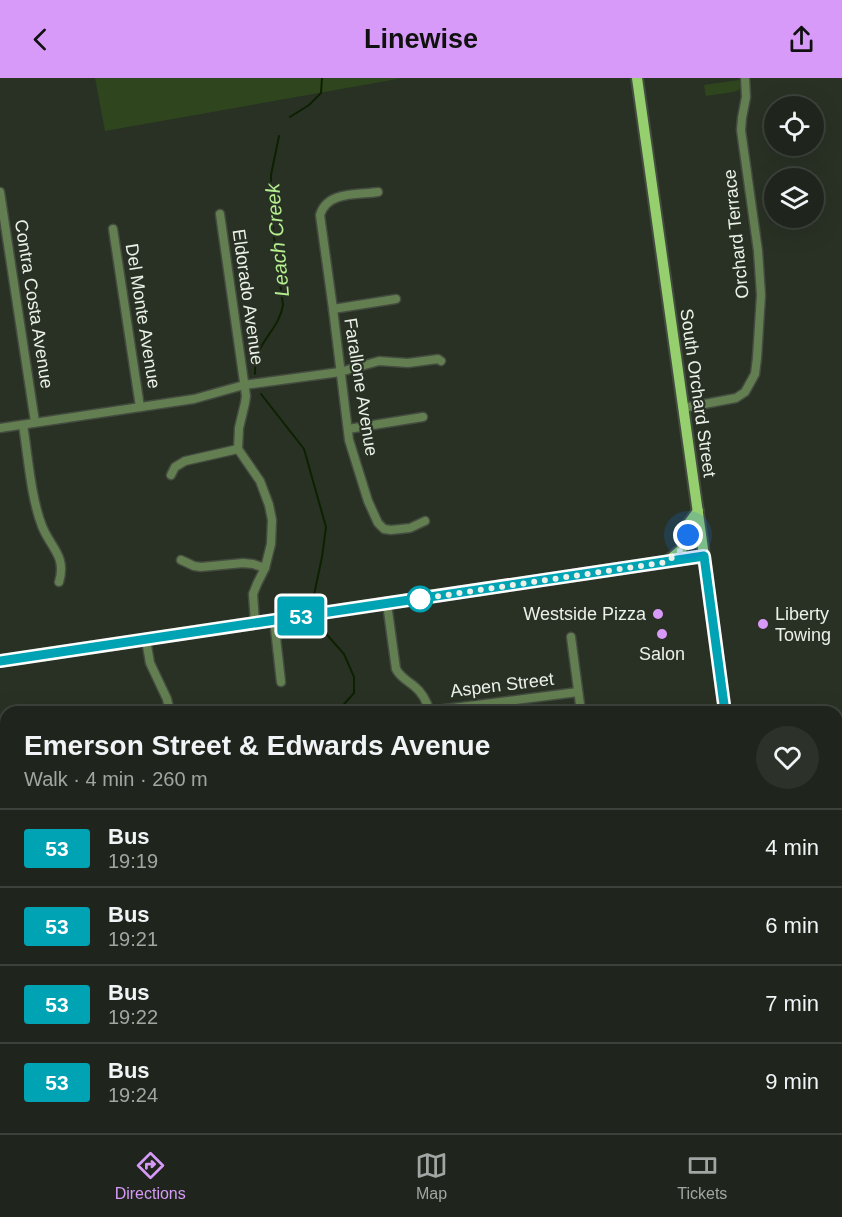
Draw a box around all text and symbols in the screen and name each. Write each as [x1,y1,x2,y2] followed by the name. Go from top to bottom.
[24,23,57,56] icon: back
[785,23,818,56] icon: share
[364,24,478,54] text: Linewise
[764,96,824,228] map controls
[764,96,824,156] button: locate
[719,168,753,300] street label: Orchard Terrace
[764,168,824,228] button: layers
[261,182,293,297] water label: Leach Creek
[11,218,57,390] street label: Contra Costa Avenue
[229,228,267,366] street label: Eldorado Avenue
[122,242,164,390] street label: Del Monte Avenue
[676,307,720,479] street label: South Orchard Street
[340,316,382,458] street label: Farallone Avenue
[673,520,703,550] your location
[407,586,433,612] unlabelled marker
[274,596,328,636] line badge: 53
[523,604,647,624] place label: Westside Pizza
[775,604,831,645] place label: Liberty Towing
[289,605,313,628] text: 53
[651,607,665,621] marker: Westside Pizza
[756,617,770,631] marker: Liberty Towing
[655,627,669,641] marker: Salon
[639,644,685,664] place label: Salon
[449,669,555,701] street label: Aspen Street
[756,726,819,789] button: heart
[24,730,490,761] text: Emerson Street & Edwards Avenue
[24,768,208,790] text: Walk · 4 min · 260 m
[108,824,150,849] text: Bus
[765,835,819,860] text: 4 min
[45,837,69,860] text: 53
[108,850,158,872] text: 19:19
[108,902,150,927] text: Bus
[765,913,819,938] text: 6 min
[45,915,69,938] text: 53
[108,928,158,950] text: 19:21
[108,980,150,1005] text: Bus
[765,991,819,1016] text: 7 min
[45,993,69,1016] text: 53
[108,1006,158,1028] text: 19:22
[108,1058,150,1083] text: Bus
[765,1069,819,1094] text: 9 min
[45,1071,69,1094] text: 53
[108,1084,158,1106] text: 19:24
[115,1149,186,1203] tab: Directions
[415,1149,448,1203] tab: Map
[677,1149,727,1203] tab: Tickets

